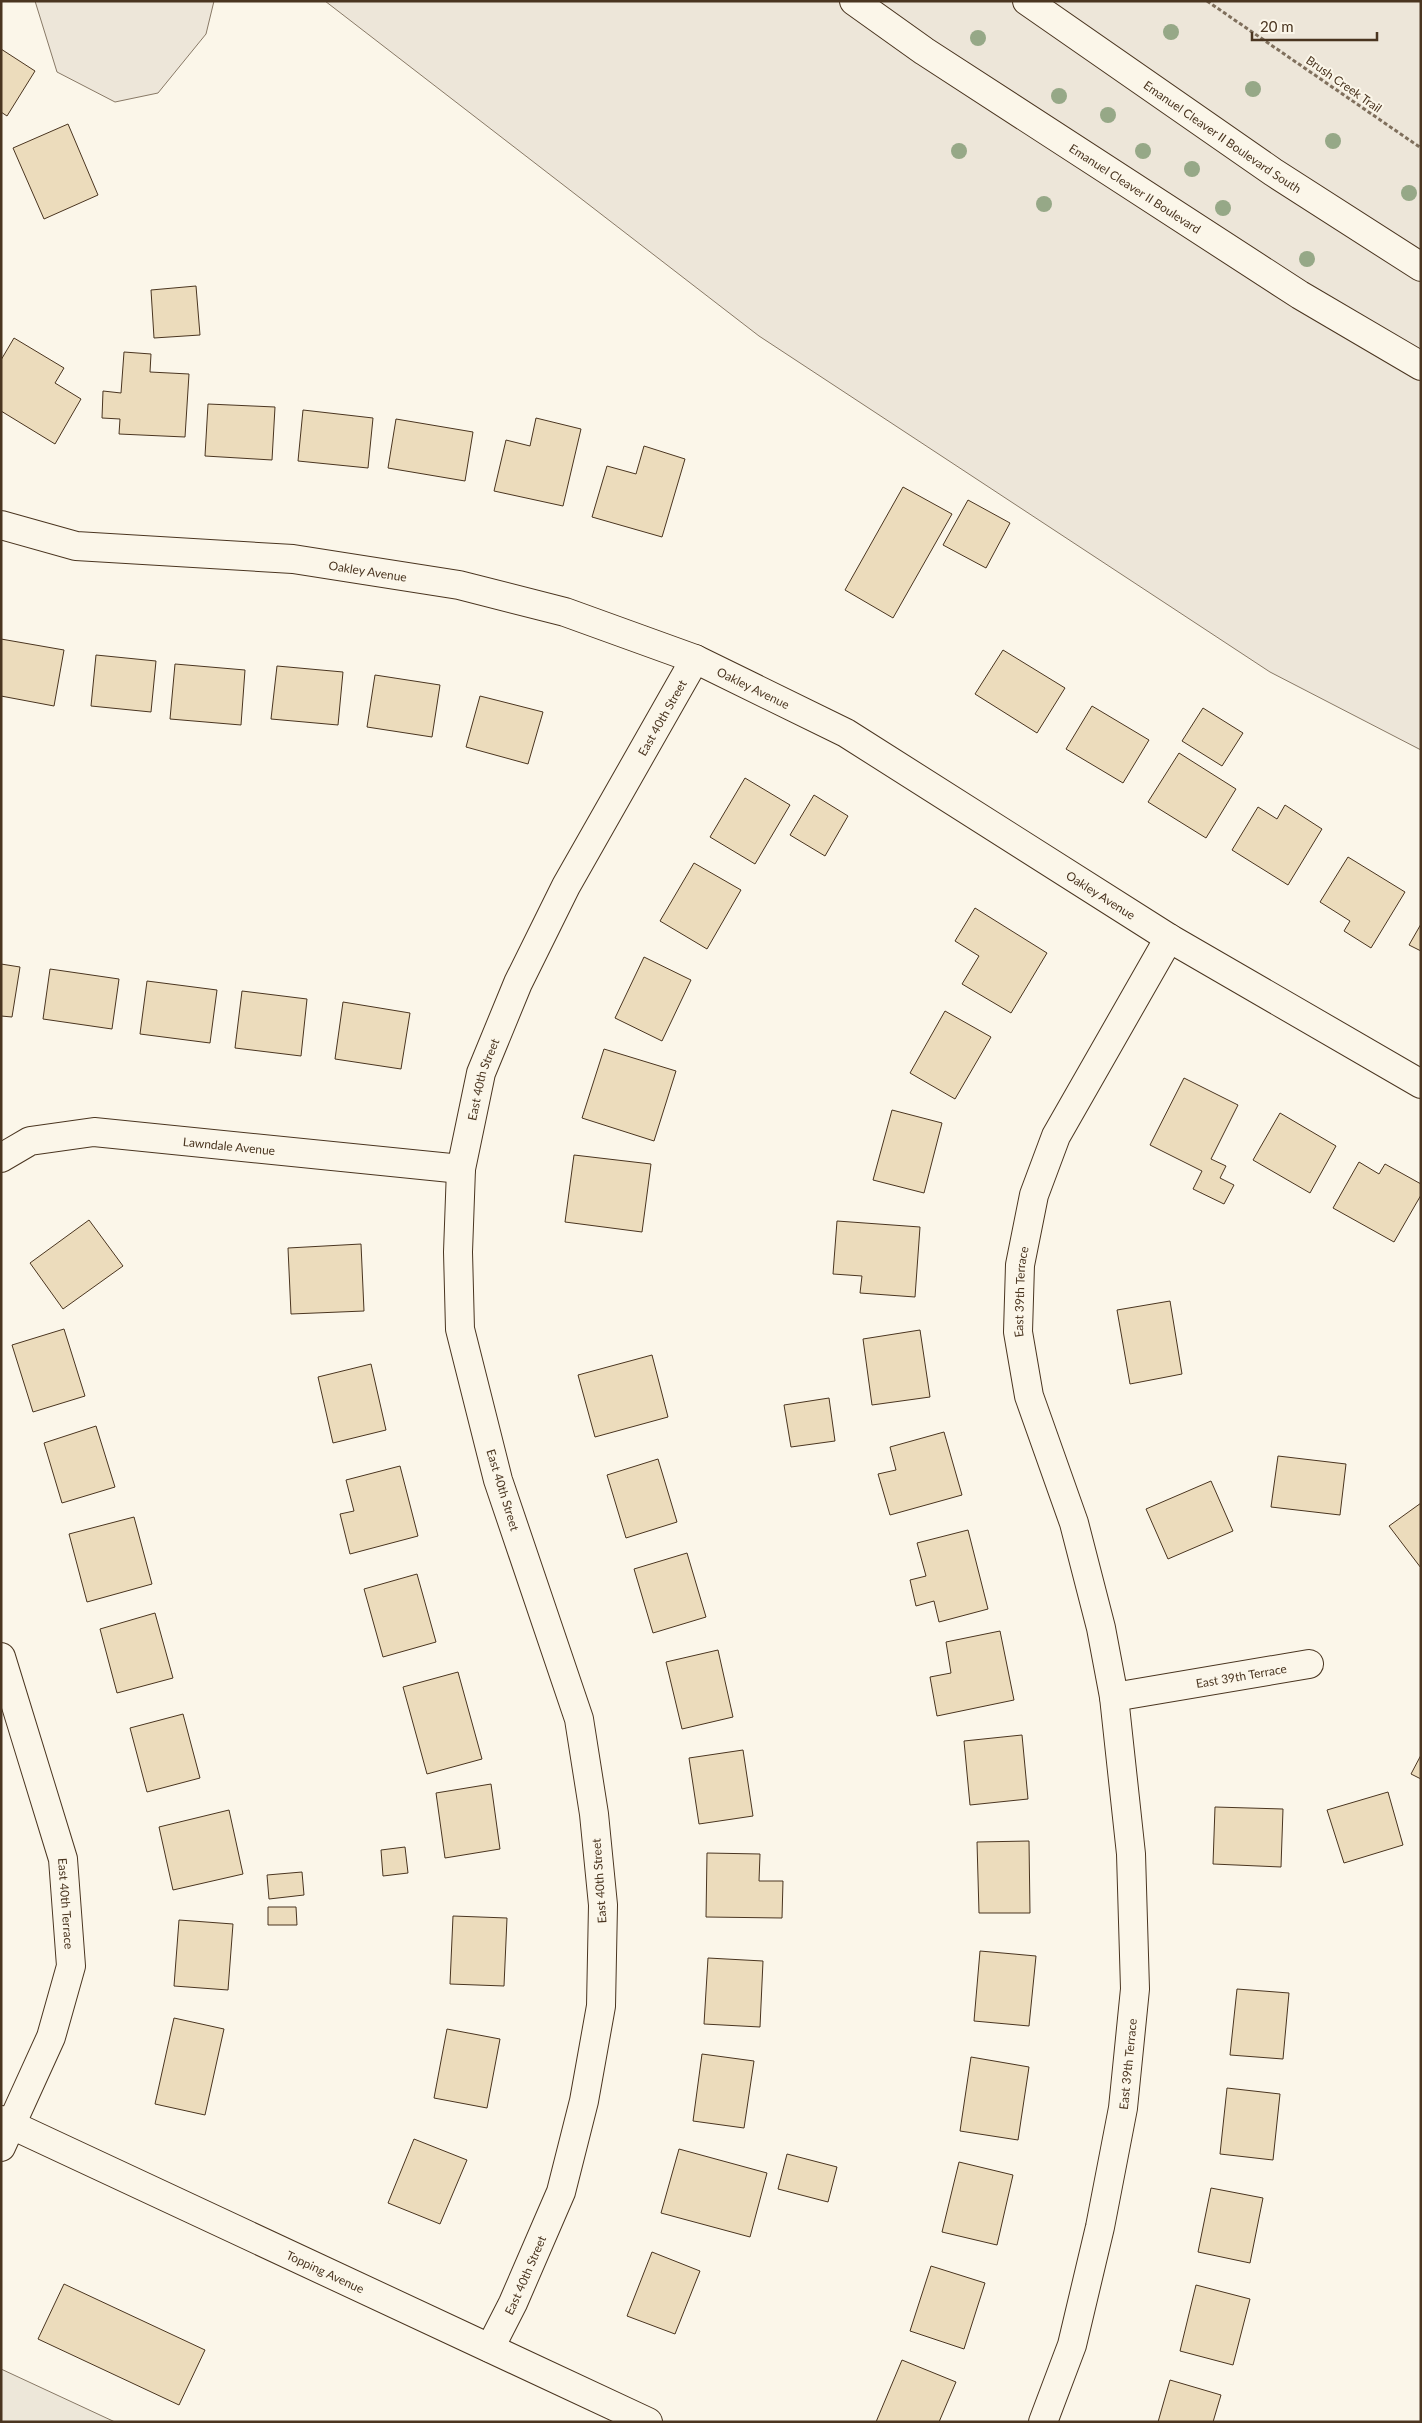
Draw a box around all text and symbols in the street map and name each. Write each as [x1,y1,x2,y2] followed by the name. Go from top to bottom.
[1252,10,1377,42] scale bar
[1260,17,1294,35] text: 20 m
[1303,52,1385,116] street label: Brush Creek Trail
[1141,77,1304,196] street label: Emanuel Cleaver II Boulevard South
[1067,140,1204,236] street label: Emanuel Cleaver II Boulevard
[328,557,408,584] street label: Oakley Avenue
[715,664,792,712] street label: Oakley Avenue
[634,676,690,758] street label: East 40th Street
[1064,867,1138,922] street label: Oakley Avenue
[464,1035,502,1122] street label: East 40th Street
[182,1134,276,1158] street label: Lawndale Avenue
[1010,1245,1031,1339] street label: East 39th Terrace
[483,1447,523,1533] street label: East 40th Street
[1195,1660,1288,1691] street label: East 39th Terrace
[589,1837,609,1924] street label: East 40th Street
[55,1857,77,1950] street label: East 40th Terrace
[1115,2018,1139,2110] street label: East 39th Terrace
[501,2232,549,2317] street label: East 40th Street
[284,2247,367,2296] street label: Topping Avenue

